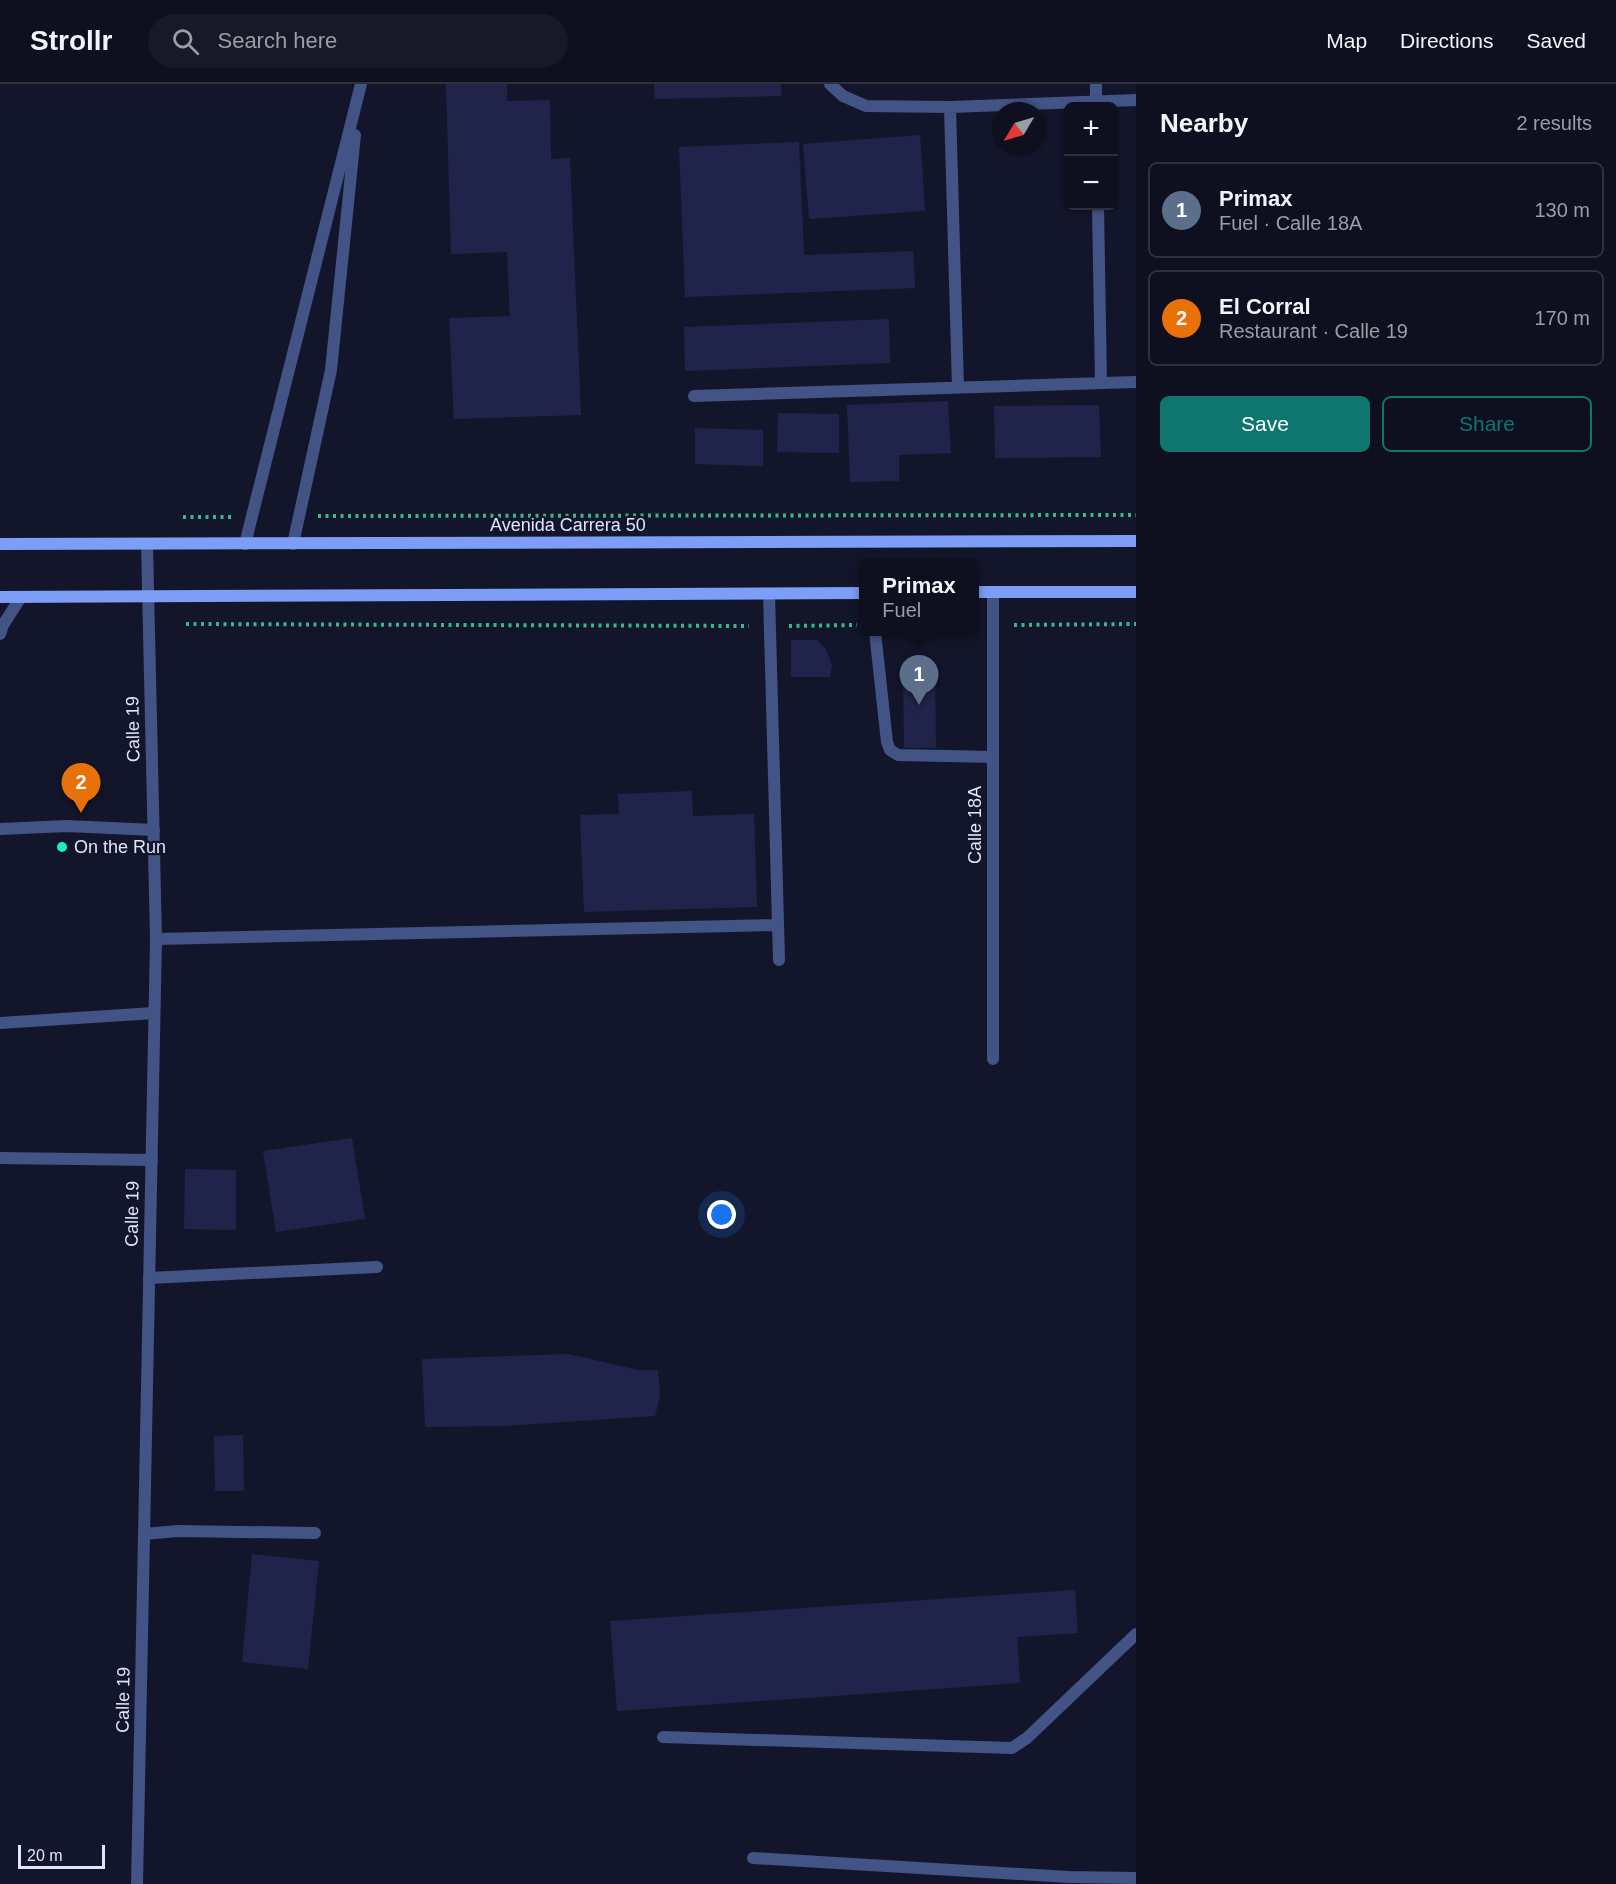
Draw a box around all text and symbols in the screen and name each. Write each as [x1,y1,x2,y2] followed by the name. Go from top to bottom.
[148,14,568,68] search box
[30,25,112,56] text: Strollr
[169,25,202,58] icon: search
[217,28,337,53] text: Search here
[1326,29,1367,52] text: Map
[1400,29,1493,52] text: Directions
[1526,29,1586,52] text: Saved
[992,102,1046,156] north arrow
[1064,102,1118,210] map controls
[1064,102,1118,156] button: +
[1160,108,1248,138] text: Nearby
[1516,112,1592,134] text: 2 results
[1064,156,1118,210] button: −
[1219,186,1292,211] text: Primax
[1176,199,1187,221] text: 1
[1534,199,1590,221] text: 130 m
[1219,212,1362,234] text: Fuel · Calle 18A
[1219,294,1311,319] text: El Corral
[1176,307,1187,329] text: 2
[1534,307,1590,329] text: 170 m
[1219,320,1408,342] text: Restaurant · Calle 19
[1160,396,1370,452] button: Save
[1382,396,1592,452] button: Share
[490,515,646,535] street label: Avenida Carrera 50
[859,558,979,636] popup
[882,573,956,598] text: Primax
[882,599,921,621] text: Fuel
[900,656,938,705] pin: 1
[122,696,144,762] street label: Calle 19
[62,764,100,813] pin: 2
[965,786,985,864] street label: Calle 18A
[74,837,166,857] place label: On the Run
[55,840,69,854] marker: On the Run
[121,1181,143,1247] street label: Calle 19
[707,1200,736,1229] your location
[112,1667,134,1733] street label: Calle 19
[18,1842,105,1870] scale bar
[27,1847,63,1864] text: 20 m

